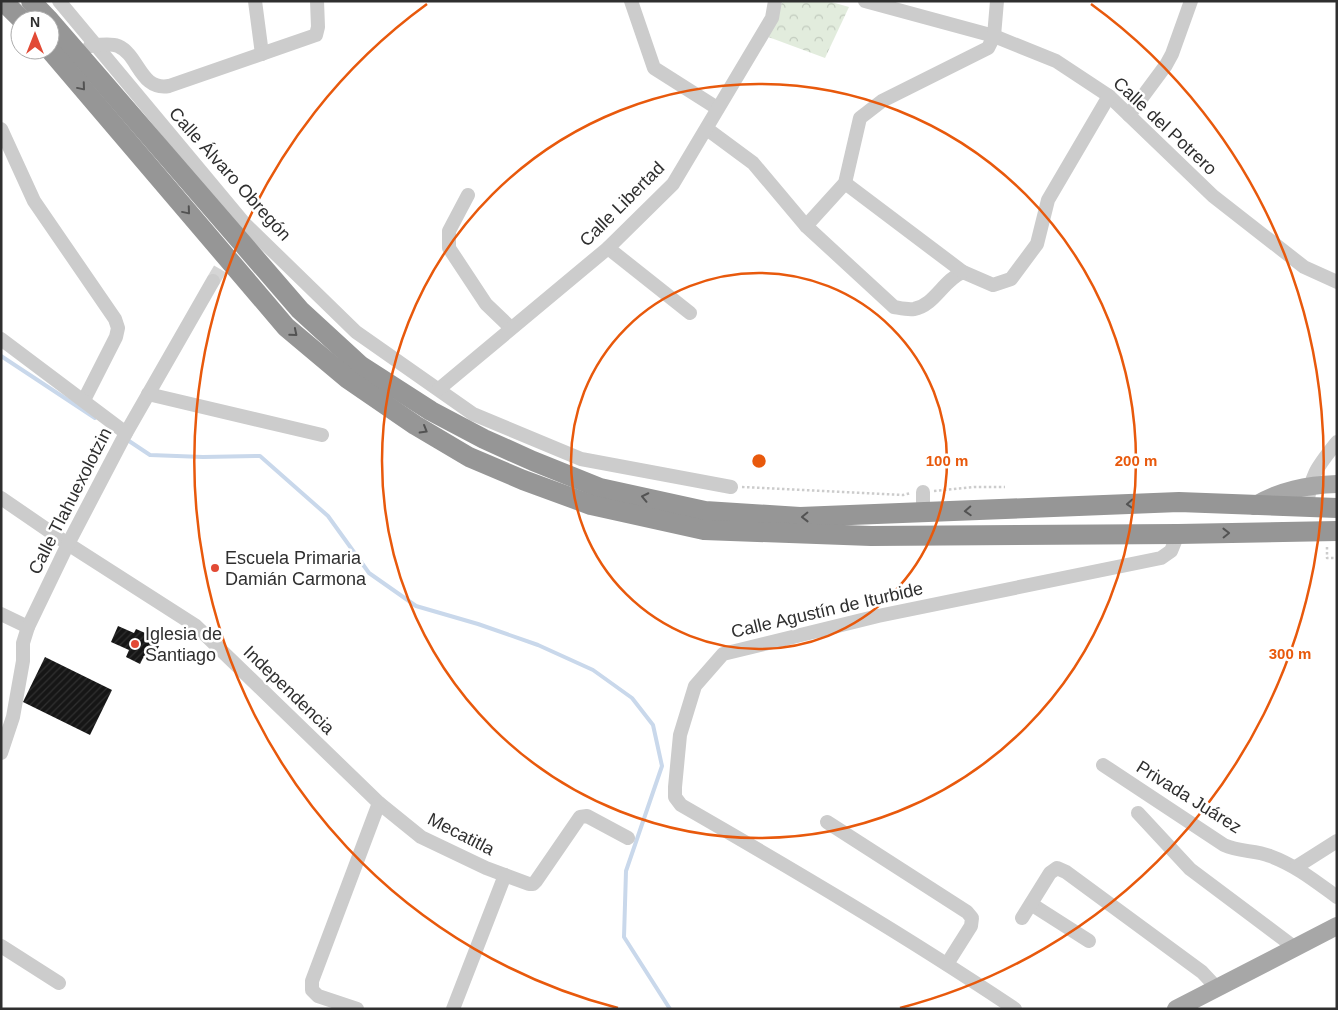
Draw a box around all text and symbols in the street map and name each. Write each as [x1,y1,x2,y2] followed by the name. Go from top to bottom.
[10,10,60,60] north arrow
[30,14,40,30] text: N
[1109,73,1221,179] street label: Calle del Potrero
[76,81,84,90] one-way arrow
[165,103,295,245] street label: Calle Álvaro Obregón
[576,158,668,250] street label: Calle Libertad
[181,205,190,214] one-way arrow
[288,328,297,337] one-way arrow
[24,424,116,578] street label: Calle Tlahuexolotzin
[418,424,427,434] one-way arrow
[750,452,768,470] centre of rings
[926,452,968,469] text: 100 m
[1115,452,1157,469] text: 200 m
[640,492,649,503] one-way arrow
[1126,499,1134,510] one-way arrow
[964,506,972,517] one-way arrow
[801,512,809,522] one-way arrow
[1223,528,1231,538] one-way arrow
[225,548,367,589] place label: Escuela Primaria Damián Carmona
[209,562,221,574] marker: Escuela Primaria Damián Carmona
[729,578,925,642] street label: Calle Agustín de Iturbide
[145,624,222,665] place label: Iglesia de Santiago
[129,638,141,650] marker: Iglesia de Santiago
[240,642,339,739] street label: Independencia
[1269,645,1311,662] text: 300 m
[1133,757,1245,837] street label: Privada Juárez
[424,809,499,860] street label: Mecatitla

